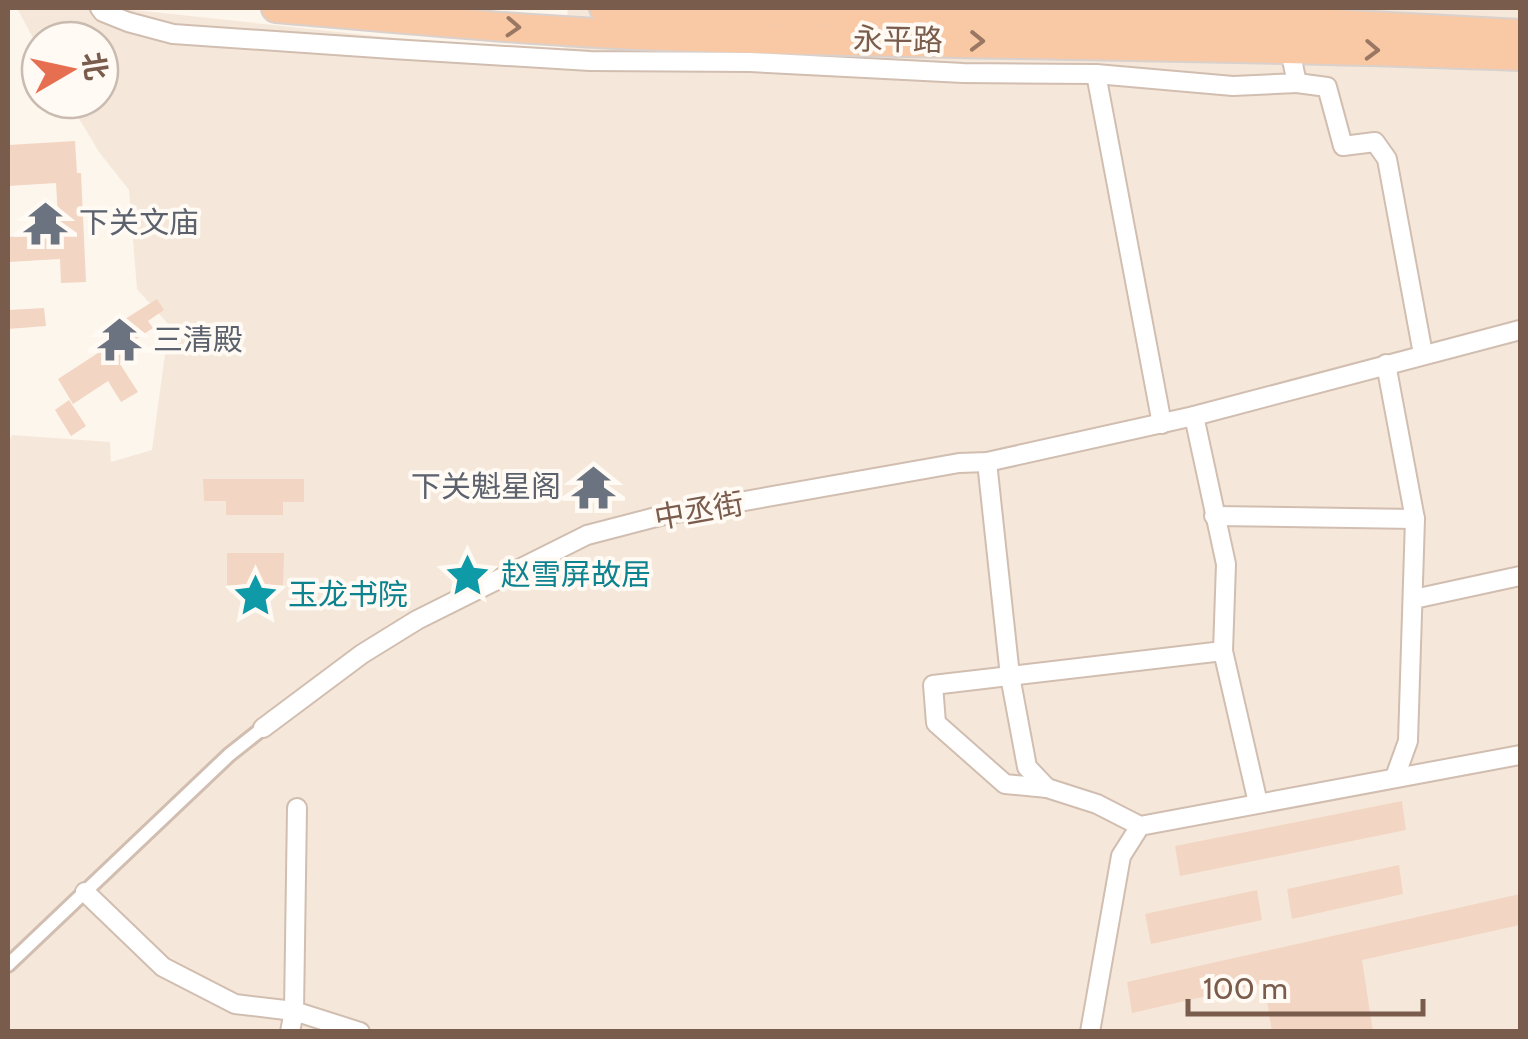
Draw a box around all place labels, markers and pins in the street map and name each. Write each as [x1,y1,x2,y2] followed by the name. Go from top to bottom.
[22,199,70,247] temple icon: 下关文庙
[79,204,199,241] place label: 下关文庙
[96,316,144,364] temple icon: 三清殿
[153,321,243,358] place label: 三清殿
[570,463,618,511] temple icon: 下关魁星阁
[411,468,561,505] place label: 下关魁星阁
[444,551,492,599] place icon: 赵雪屏故居
[501,556,651,593] place label: 赵雪屏故居
[231,571,279,619] place icon: 玉龙书院
[288,576,408,613] place label: 玉龙书院

